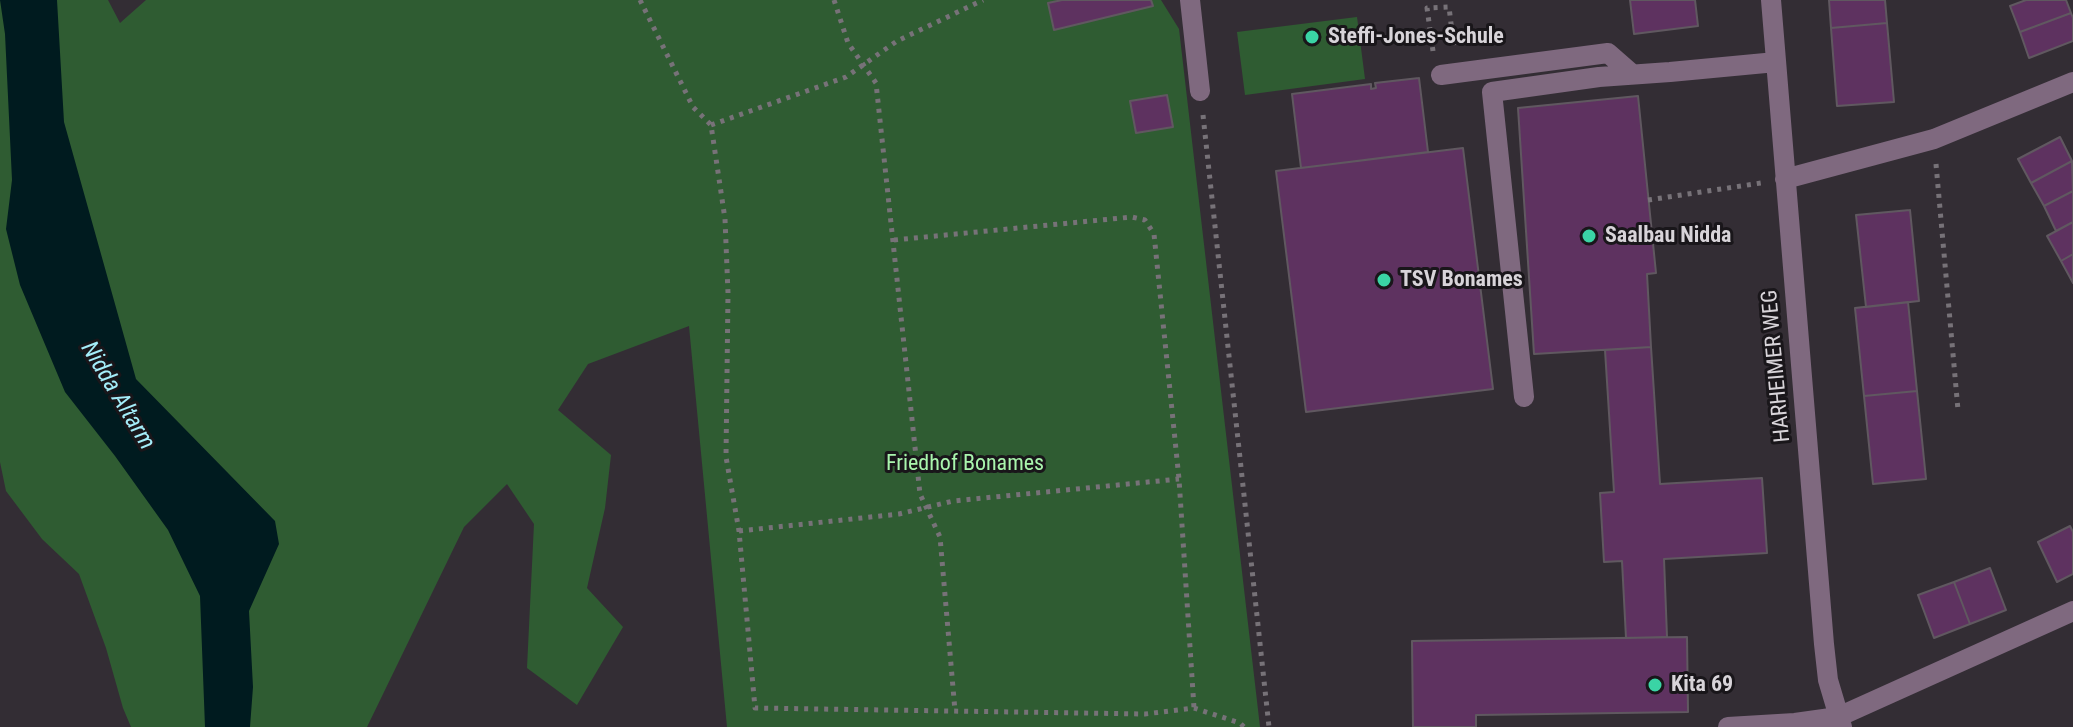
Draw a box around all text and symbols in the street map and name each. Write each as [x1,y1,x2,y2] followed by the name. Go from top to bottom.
[1328,24,1504,50] place label: Steffi-Jones-Schule
[1303,28,1321,46] marker: Steffi-Jones-Schule
[1605,223,1731,249] place label: Saalbau Nidda
[1580,227,1598,245] marker: Saalbau Nidda
[1400,267,1523,293] place label: TSV Bonames
[1375,271,1393,289] marker: TSV Bonames
[1757,289,1797,443] street label: HARHEIMER WEG
[74,337,160,455] water label: Nidda Altarm
[886,451,1044,477] park label: Friedhof Bonames
[1671,672,1733,698] place label: Kita 69
[1646,676,1664,694] marker: Kita 69

